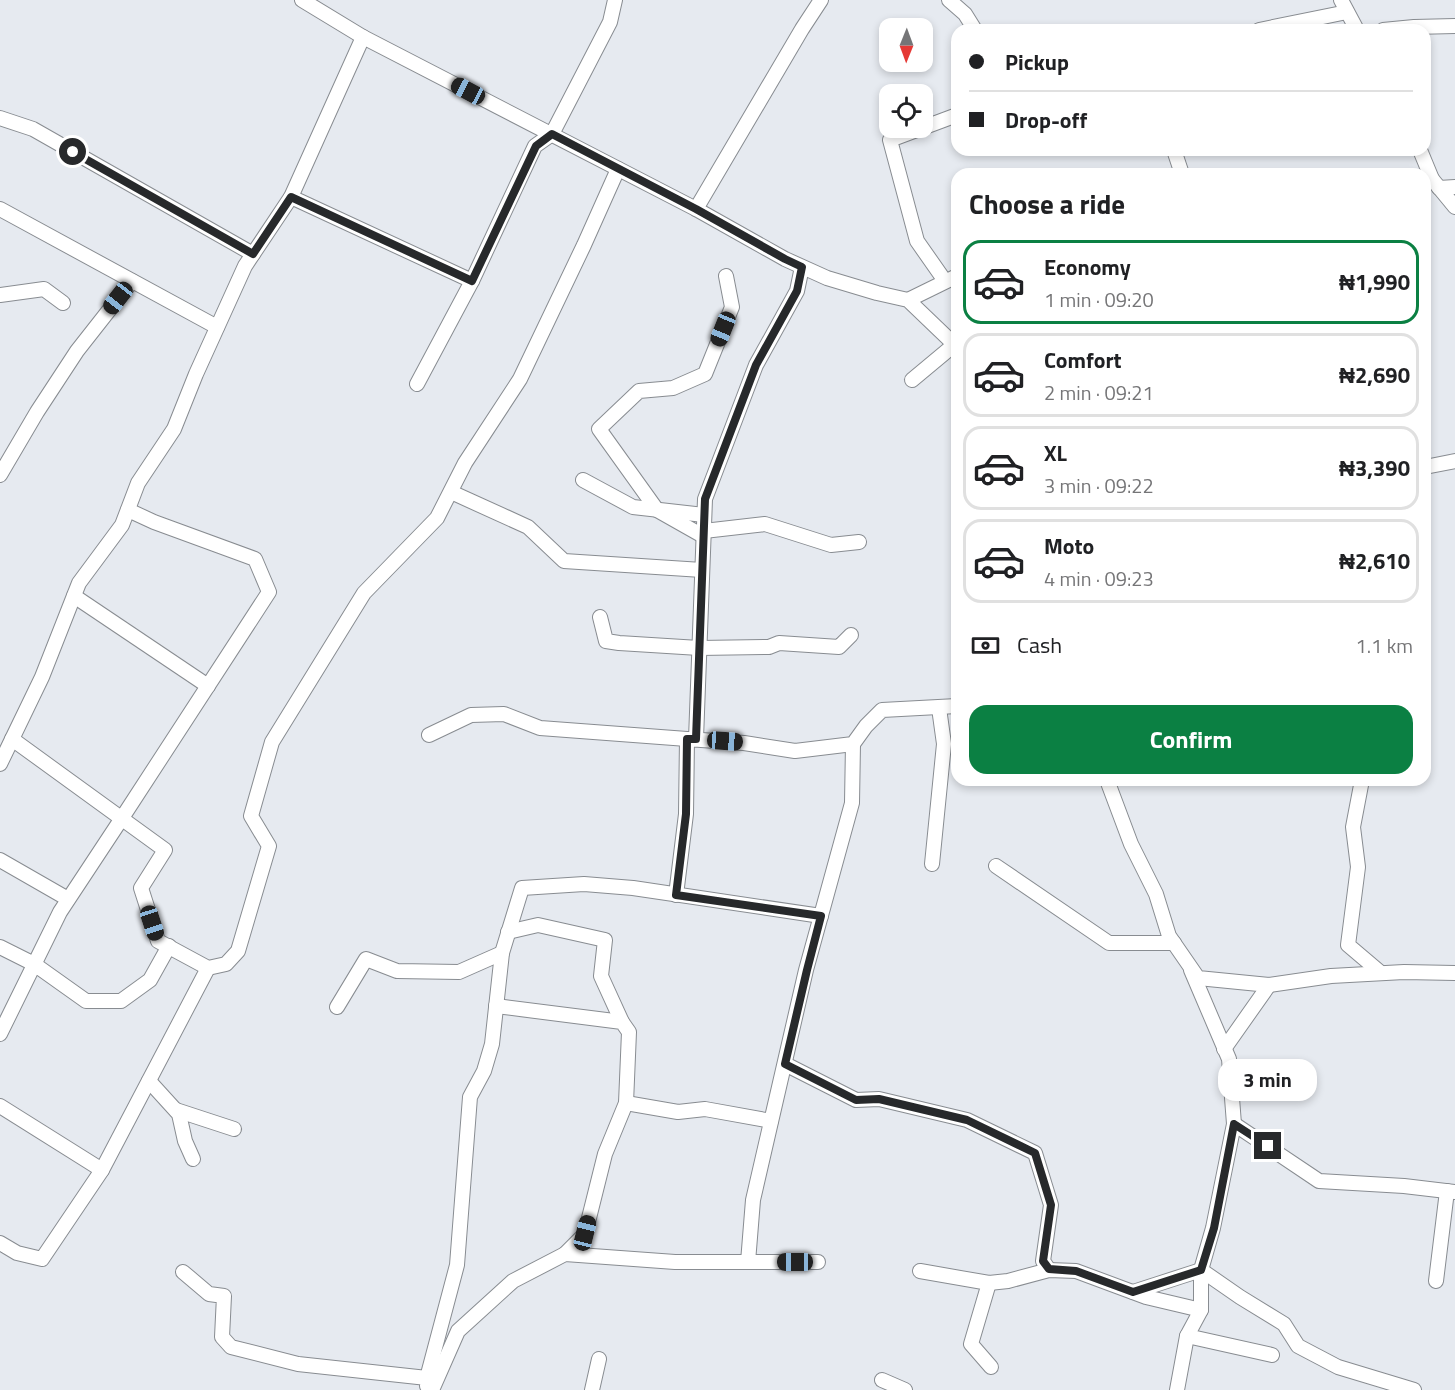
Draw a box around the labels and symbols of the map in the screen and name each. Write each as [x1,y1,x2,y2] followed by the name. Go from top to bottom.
[879,18,933,72] north arrow
[448,75,488,107] car
[59,138,86,165] route start
[100,278,136,318] car
[708,309,738,349] car
[706,731,744,751] car
[138,903,166,943] car
[1218,1059,1318,1101] callout: 3 min
[1254,1132,1281,1159] route end
[572,1213,598,1253] car
[777,1253,813,1271] car

